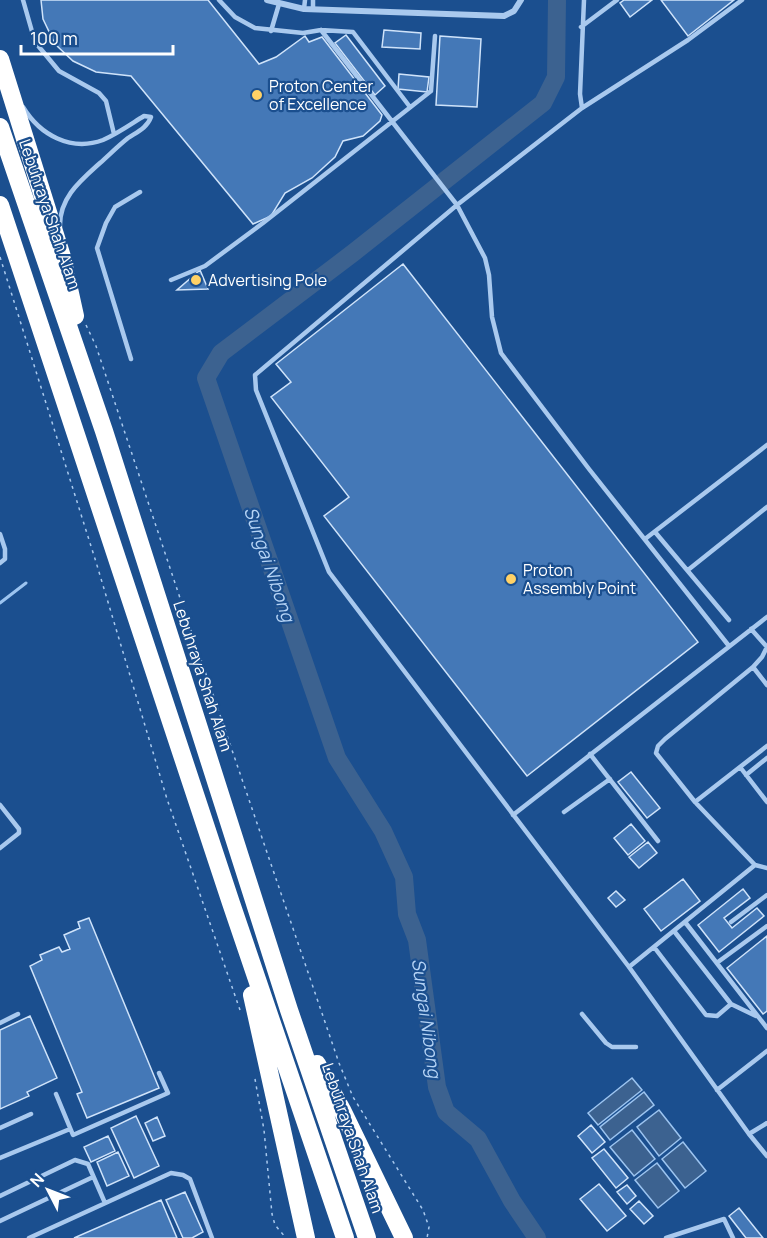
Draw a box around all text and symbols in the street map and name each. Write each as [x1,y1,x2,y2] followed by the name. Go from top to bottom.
[21,18,172,56] scale bar
[30,26,78,50] text: 100 m
[269,75,373,115] place label: Proton Center of Excellence
[250,88,264,102] marker: Proton Center of Excellence
[14,136,86,292] street label: Lebuhraya Shah Alam
[208,269,327,291] place label: Advertising Pole
[189,273,203,287] marker: Advertising Pole
[239,503,301,626] water label: Sungai Nibong
[523,559,636,599] place label: Proton Assembly Point
[504,572,518,586] marker: Proton Assembly Point
[168,598,238,754] street label: Lebuhraya Shah Alam
[407,957,447,1080] water label: Sungai Nibong
[317,1060,389,1216] street label: Lebuhraya Shah Alam
[18,1160,78,1220] north arrow
[25,1168,49,1192] text: N

